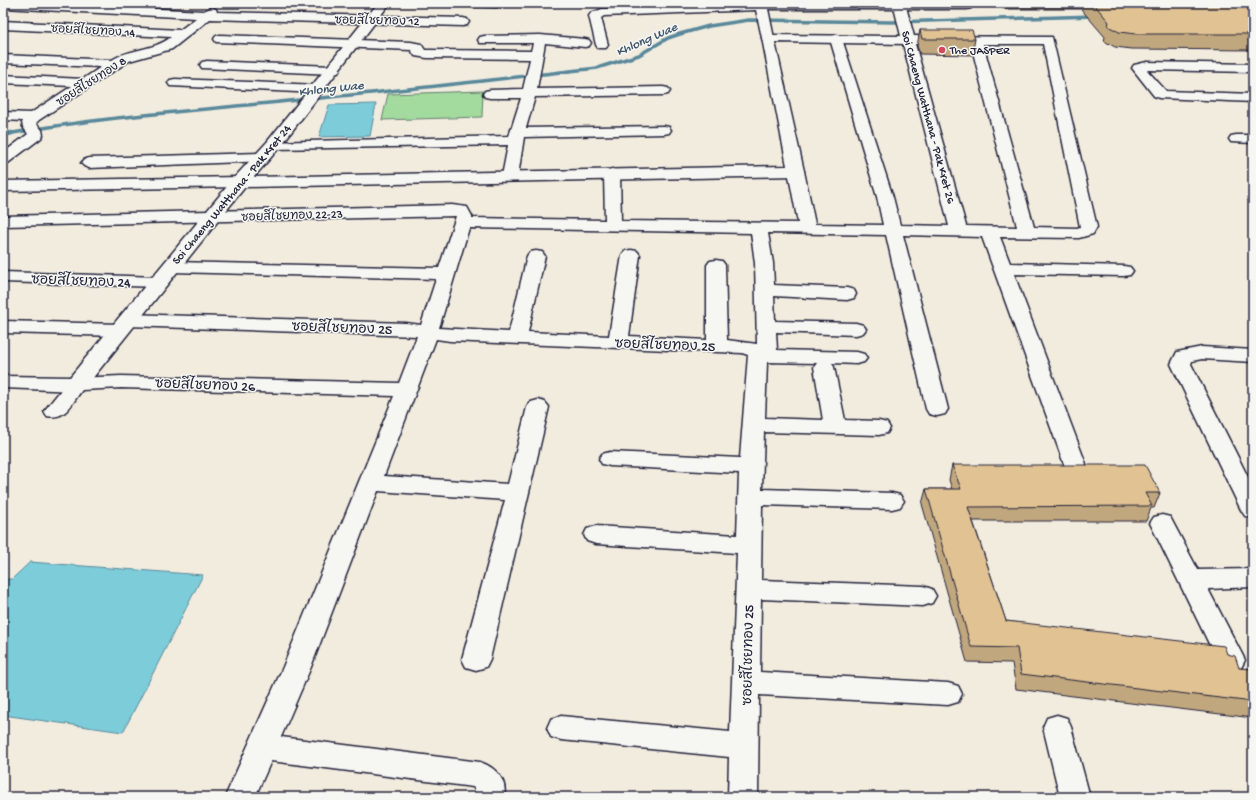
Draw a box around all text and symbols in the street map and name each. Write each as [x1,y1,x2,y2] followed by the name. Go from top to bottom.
[334,11,420,30] street label: ซอยสีไชยทอง 12
[50,20,136,41] street label: ซอยสีไชยทอง 14
[614,20,681,60] water label: Khlong Wae
[897,30,957,206] street label: Soi Chaeng Watthana - Pak Kret 26
[937,45,947,55] marker: The JASPER
[949,45,1010,59] place label: The JASPER
[53,52,130,111] street label: ซอยสีไชยทอง 8
[298,78,366,100] water label: Khlong Wae
[170,122,295,268] street label: Soi Chaeng Watthana - Pak Kret 24
[241,205,343,226] street label: ซอยสีไชยทอง 22-23
[31,269,132,293] street label: ซอยสีไชยทอง 24
[291,316,393,340] street label: ซอยสีไชยทอง 25
[614,333,716,357] street label: ซอยสีไชยทอง 25
[154,373,256,397] street label: ซอยสีไชยทอง 26
[737,605,759,706] street label: ซอยสีไชยทอง 25

